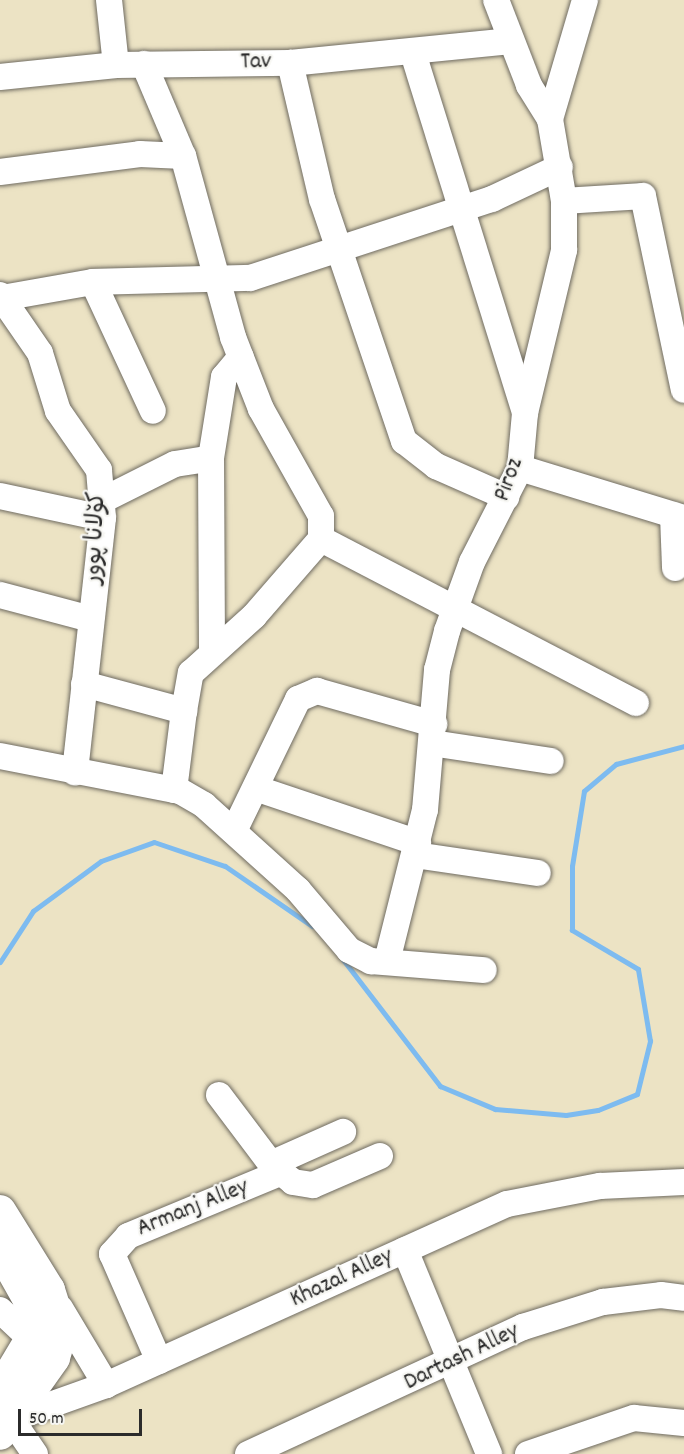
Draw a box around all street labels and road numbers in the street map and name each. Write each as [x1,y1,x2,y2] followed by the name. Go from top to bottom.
[240,48,272,78] street label: Tav
[489,454,531,506] street label: Piroz
[80,491,114,585] street label: کۆلانا پوور
[133,1174,253,1244] street label: Armanj Alley
[286,1243,398,1315] street label: Khazal Alley
[400,1318,524,1398] street label: Dartash Alley

